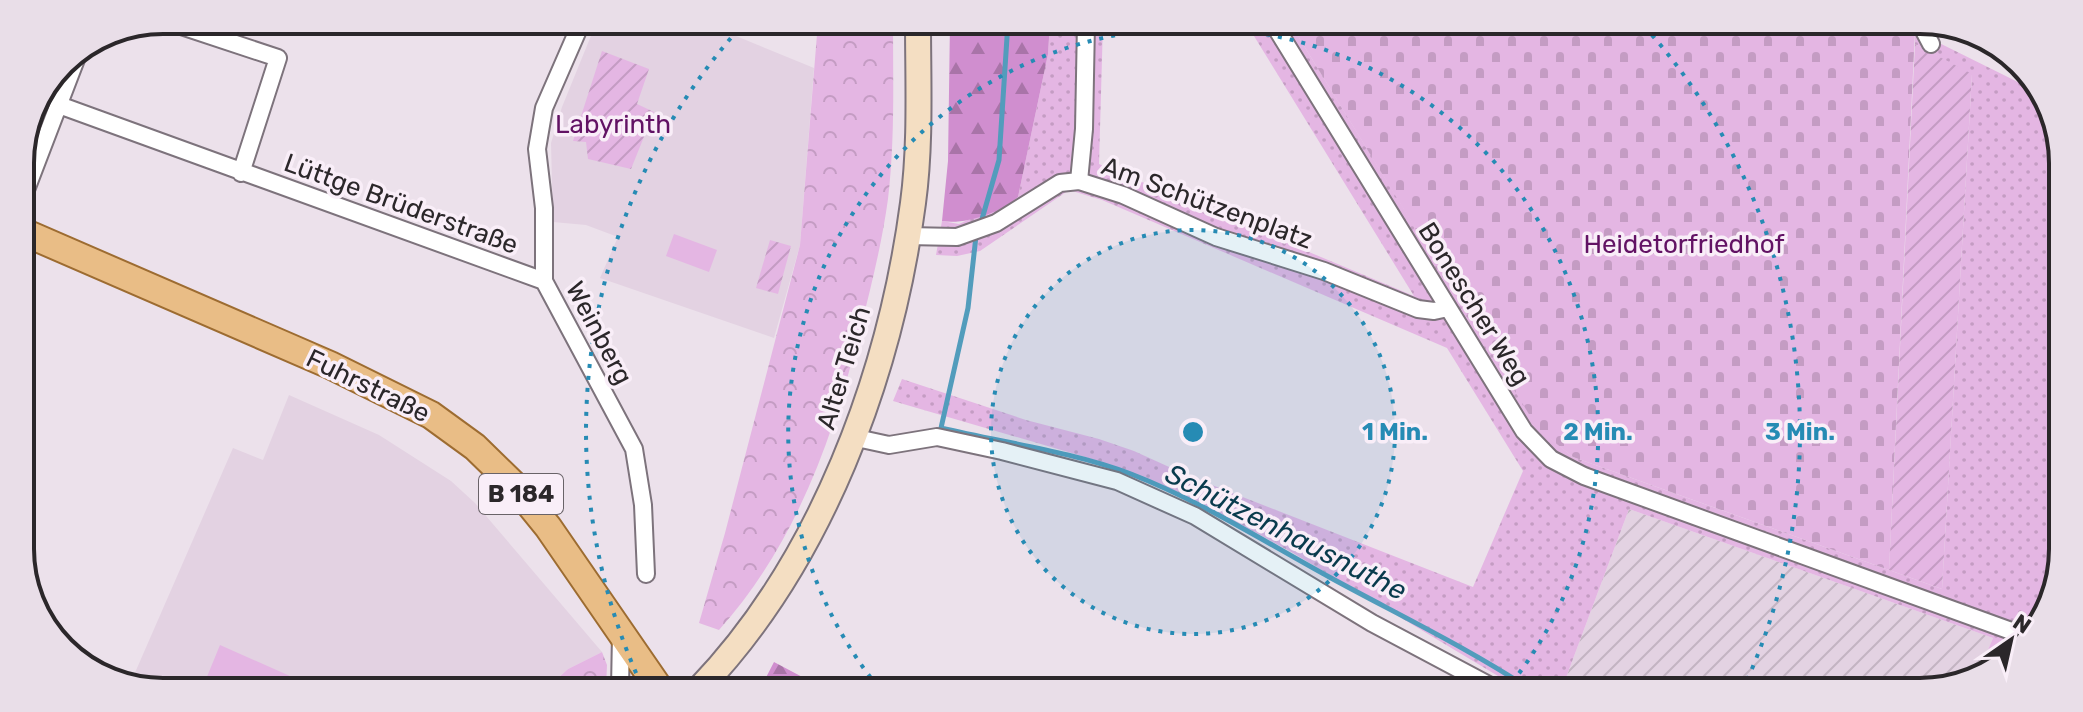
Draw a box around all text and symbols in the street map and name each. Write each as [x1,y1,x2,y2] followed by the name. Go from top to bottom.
[555,109,671,140] park label: Labyrinth
[280,147,522,261] street label: Lüttge Brüderstraße
[1097,150,1317,256] street label: Am Schützenplatz
[1412,217,1536,391] street label: Bonescher Weg
[1583,229,1785,260] park label: Heidetorfriedhof
[559,276,639,390] street label: Weinberg
[811,303,877,433] street label: Alter Teich
[301,343,435,429] street label: Fuhrstraße
[1179,418,1207,446] centre of rings
[1362,418,1428,446] text: 1 Min.
[1563,418,1633,446] text: 2 Min.
[1765,418,1835,446] text: 3 Min.
[1160,457,1412,607] water label: Schützenhausnuthe
[479,474,563,514] road number: B 184
[1971,600,2051,680] north arrow
[2008,608,2036,639] text: N

